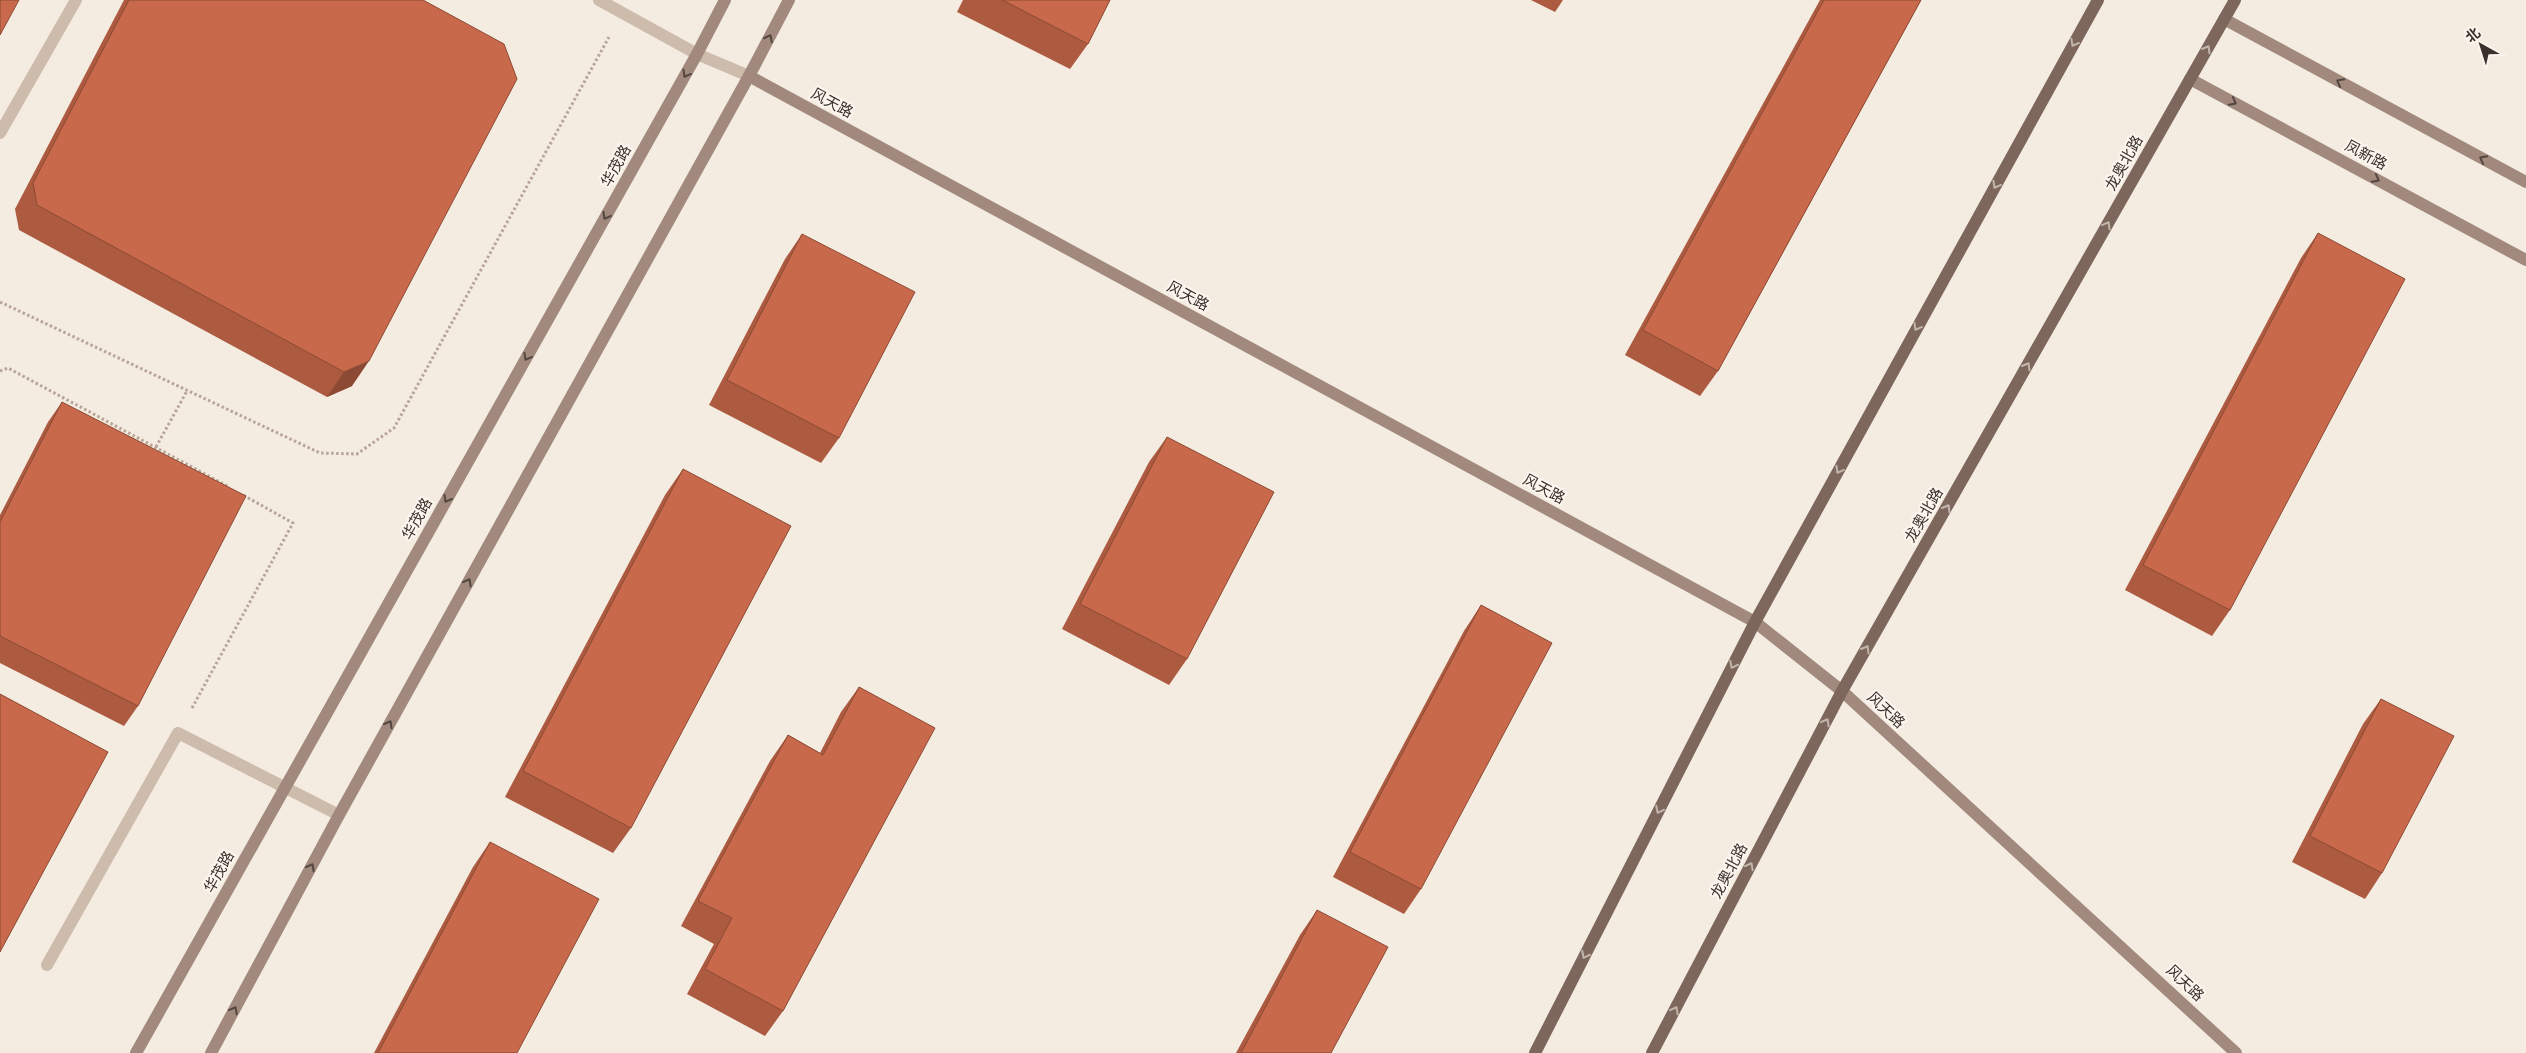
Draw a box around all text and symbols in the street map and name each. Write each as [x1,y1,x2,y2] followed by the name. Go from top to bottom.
[2456,20,2506,70] north arrow
[2462,24,2484,46] text: 北
[763,34,773,43] one-way arrow
[2070,37,2080,46] one-way arrow
[2201,45,2211,54] one-way arrow
[682,69,692,78] one-way arrow
[2336,78,2345,88] one-way arrow
[808,84,856,122] street label: 风天路
[2228,96,2237,106] one-way arrow
[2102,132,2146,194] street label: 龙奥北路
[2342,136,2390,174] street label: 凤新路
[597,142,635,190] street label: 华茂路
[2479,155,2488,165] one-way arrow
[2371,173,2380,183] one-way arrow
[1992,180,2002,189] one-way arrow
[603,210,613,219] one-way arrow
[2101,222,2111,231] one-way arrow
[1164,277,1212,315] street label: 风天路
[1913,322,1923,331] one-way arrow
[523,352,533,361] one-way arrow
[2021,363,2031,372] one-way arrow
[1835,464,1845,473] one-way arrow
[1520,470,1568,508] street label: 风天路
[1901,485,1947,545] street label: 龙奥北路
[443,494,453,503] one-way arrow
[398,495,436,543] street label: 华茂路
[1940,504,1950,513] one-way arrow
[462,579,472,588] one-way arrow
[1860,645,1870,654] one-way arrow
[1729,660,1739,669] one-way arrow
[1863,688,1909,732] street label: 风天路
[1820,718,1830,727] one-way arrow
[383,721,393,730] one-way arrow
[1655,805,1665,814] one-way arrow
[1707,840,1751,902] street label: 龙奥北路
[200,848,238,896] street label: 华茂路
[1744,862,1754,871] one-way arrow
[305,863,315,872] one-way arrow
[1581,949,1591,958] one-way arrow
[2162,961,2208,1005] street label: 风天路
[228,1006,238,1015] one-way arrow
[1669,1006,1679,1015] one-way arrow

